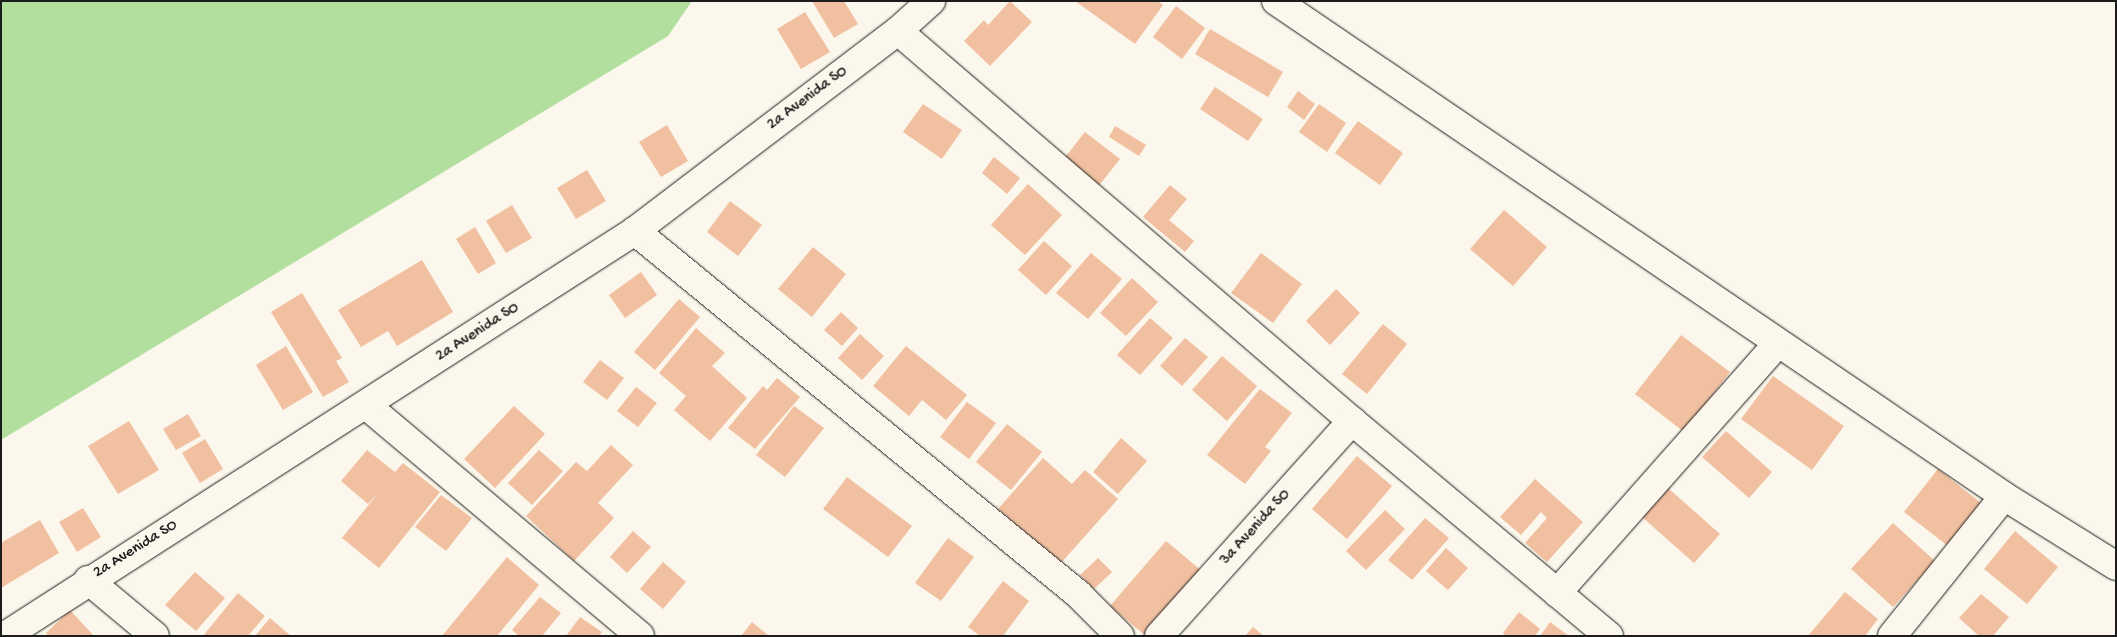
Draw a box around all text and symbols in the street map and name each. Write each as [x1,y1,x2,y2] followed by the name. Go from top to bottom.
[764,63,852,135] street label: 2a Avenida SO
[433,299,523,367] street label: 2a Avenida SO
[1217,486,1295,570] street label: 3a Avenida SO
[90,517,182,583] street label: 2a Avenida SO

